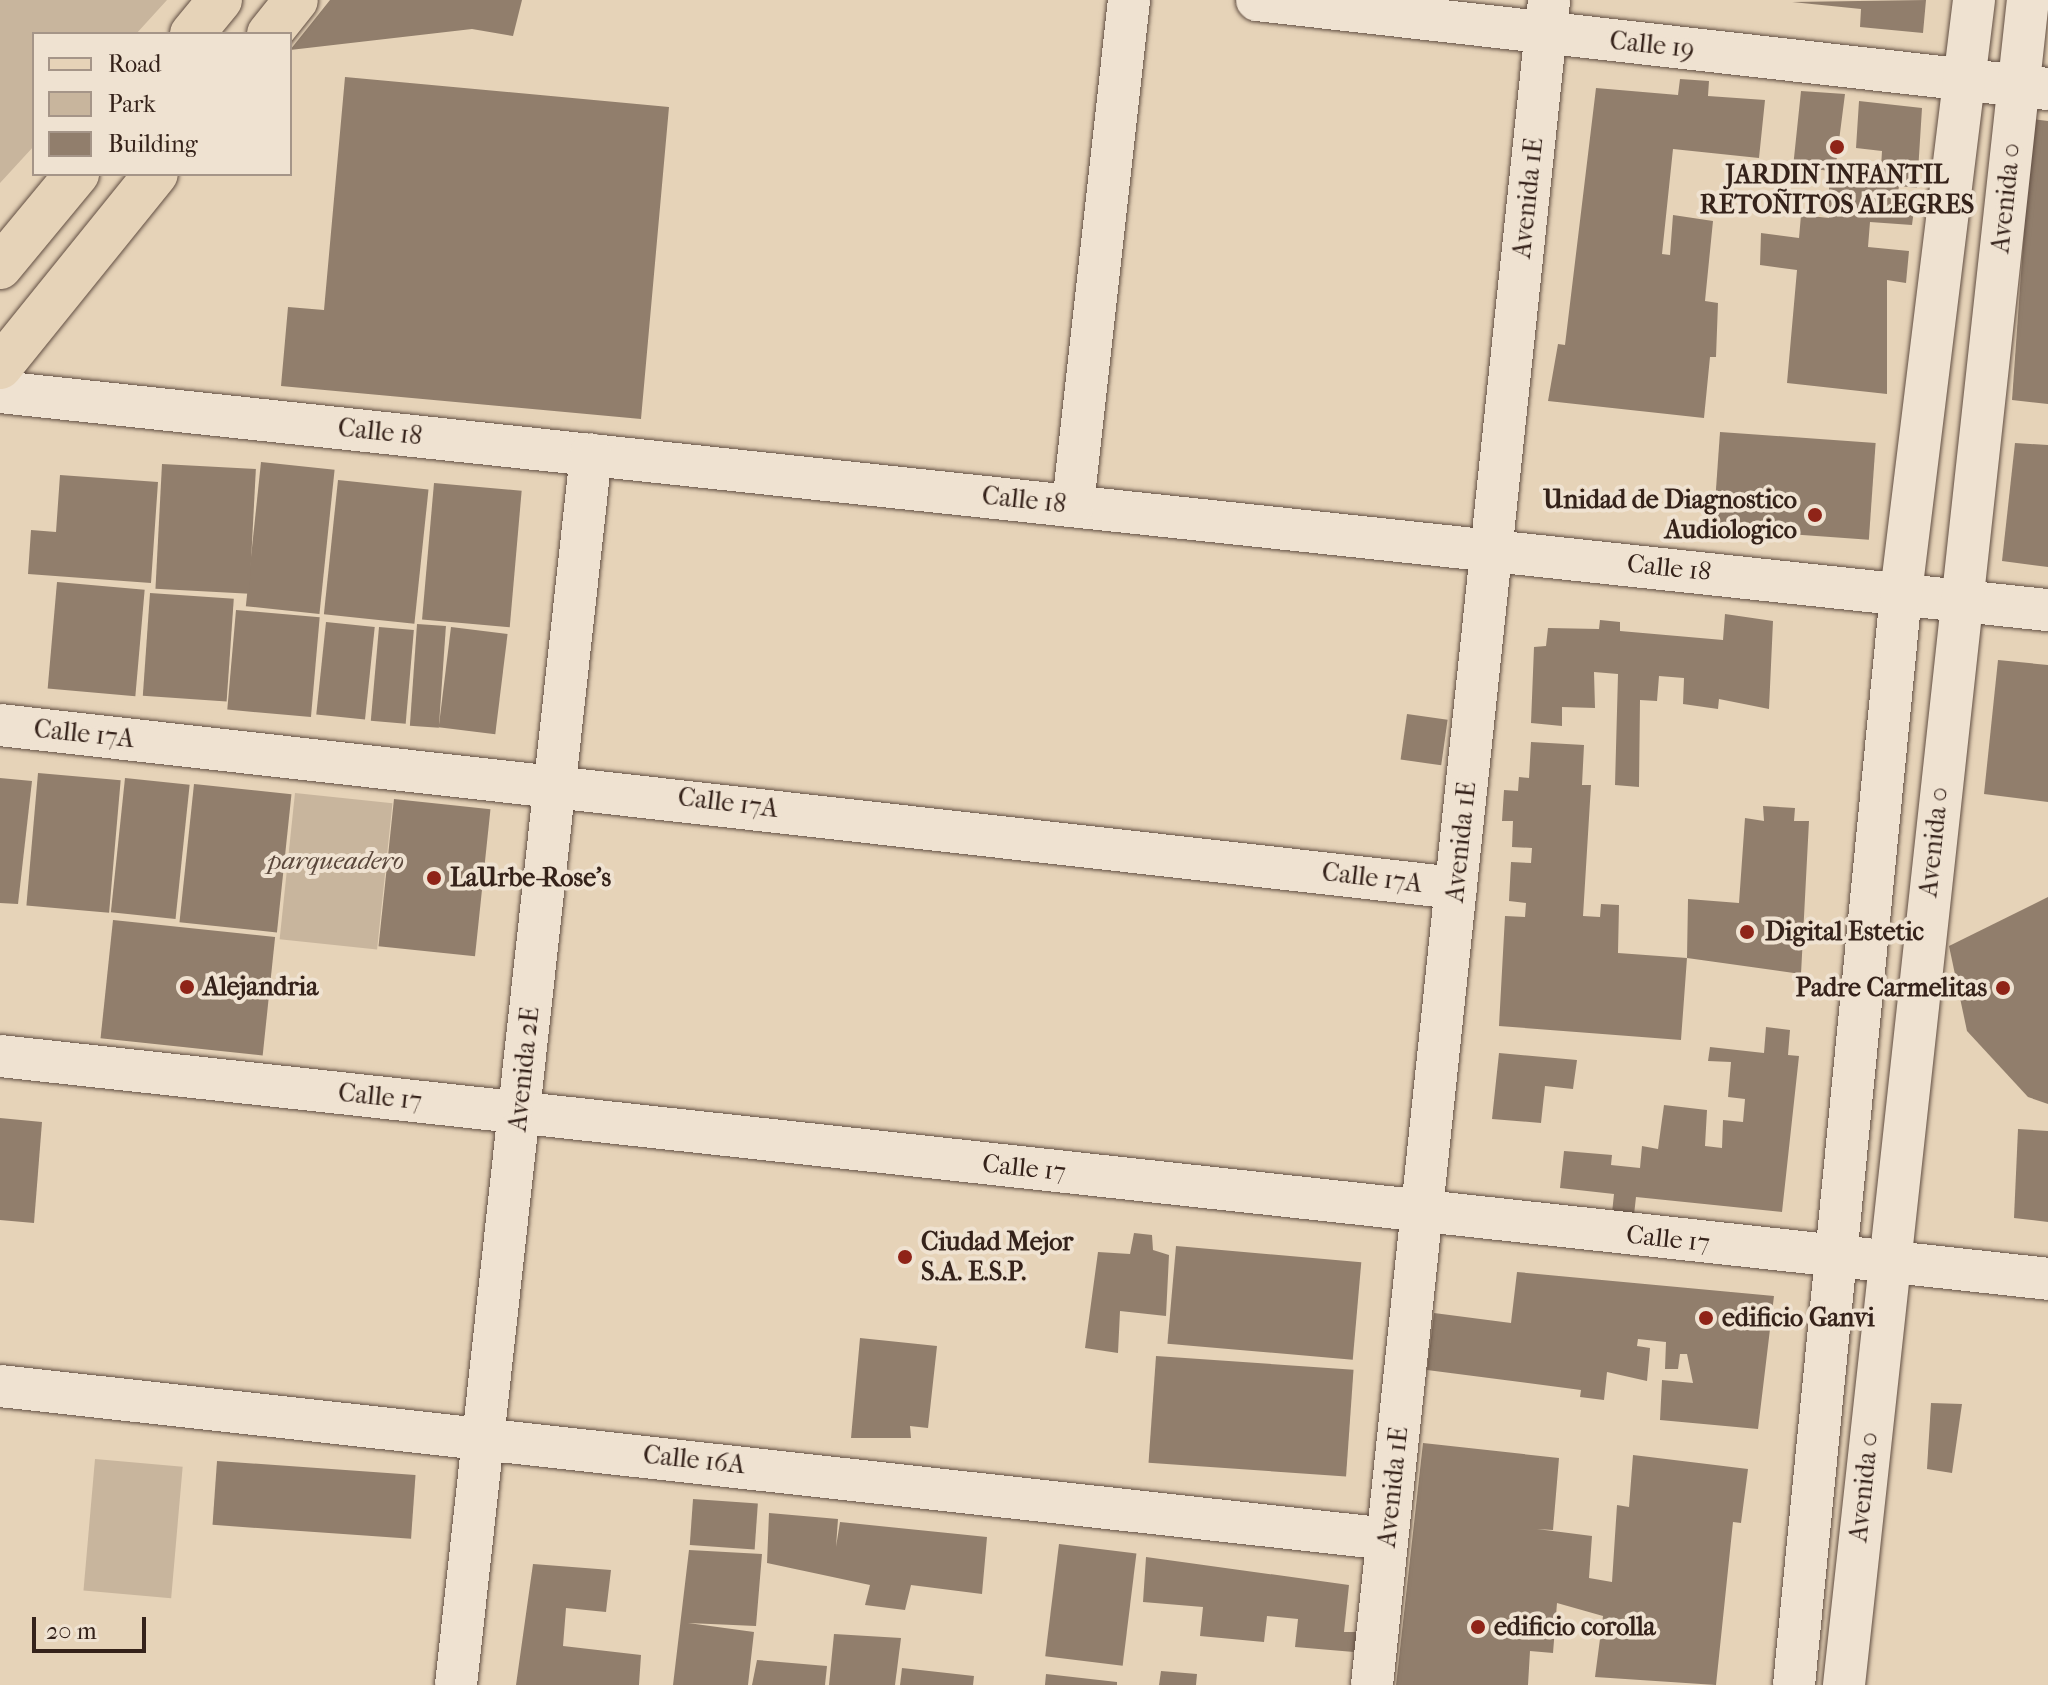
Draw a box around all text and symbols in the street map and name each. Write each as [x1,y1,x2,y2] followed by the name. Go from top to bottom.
[1608,25,1696,65] street label: Calle 19
[32,32,292,176] legend
[108,50,161,78] text: Road
[108,90,156,118] text: Park
[108,130,198,158] text: Building
[1506,136,1550,260] street label: Avenida 1E
[1828,138,1846,156] marker: JARDIN INFANTIL RETOÑITOS ALEGRES
[1985,141,2027,255] street label: Avenida 0
[1700,159,1974,220] place label: JARDIN INFANTIL RETOÑITOS ALEGRES
[336,412,424,452] street label: Calle 18
[980,480,1068,520] street label: Calle 18
[1543,484,1797,546] place label: Unidad de Diagnostico Audiologico
[1804,504,1826,526] marker: Unidad de Diagnostico Audiologico
[1625,548,1713,588] street label: Calle 18
[32,713,136,755] street label: Calle 17A
[1439,780,1483,904] street label: Avenida 1E
[676,781,780,825] street label: Calle 17A
[1913,785,1955,899] street label: Avenida 0
[268,845,404,877] park label: parqueadero
[1320,856,1424,900] street label: Calle 17A
[450,862,611,894] place label: LaUrbe-Rose's
[425,869,443,887] marker: LaUrbe-Rose's
[1765,916,1924,948] place label: Digital Estetic
[1736,921,1758,943] marker: Digital Estetic
[203,971,318,1003] place label: Alejandria
[1796,972,1987,1004] place label: Padre Carmelitas
[178,978,196,996] marker: Alejandria
[1994,979,2012,997] marker: Padre Carmelitas
[502,1005,546,1133] street label: Avenida 2E
[337,1077,423,1117] street label: Calle 17
[981,1148,1067,1188] street label: Calle 17
[1625,1219,1711,1259] street label: Calle 17
[921,1226,1073,1288] place label: Ciudad Mejor S.A. E.S.P.
[896,1248,914,1266] marker: Ciudad Mejor S.A. E.S.P.
[1722,1302,1875,1334] place label: edificio Ganvi
[1697,1309,1715,1327] marker: edificio Ganvi
[1371,1425,1415,1549] street label: Avenida 1E
[1843,1430,1885,1544] street label: Avenida 0
[642,1439,746,1481] street label: Calle 16A
[36,1601,150,1651] scale bar
[1494,1611,1656,1643] place label: edificio corolla
[46,1617,97,1645] text: 20 m
[1469,1618,1487,1636] marker: edificio corolla

